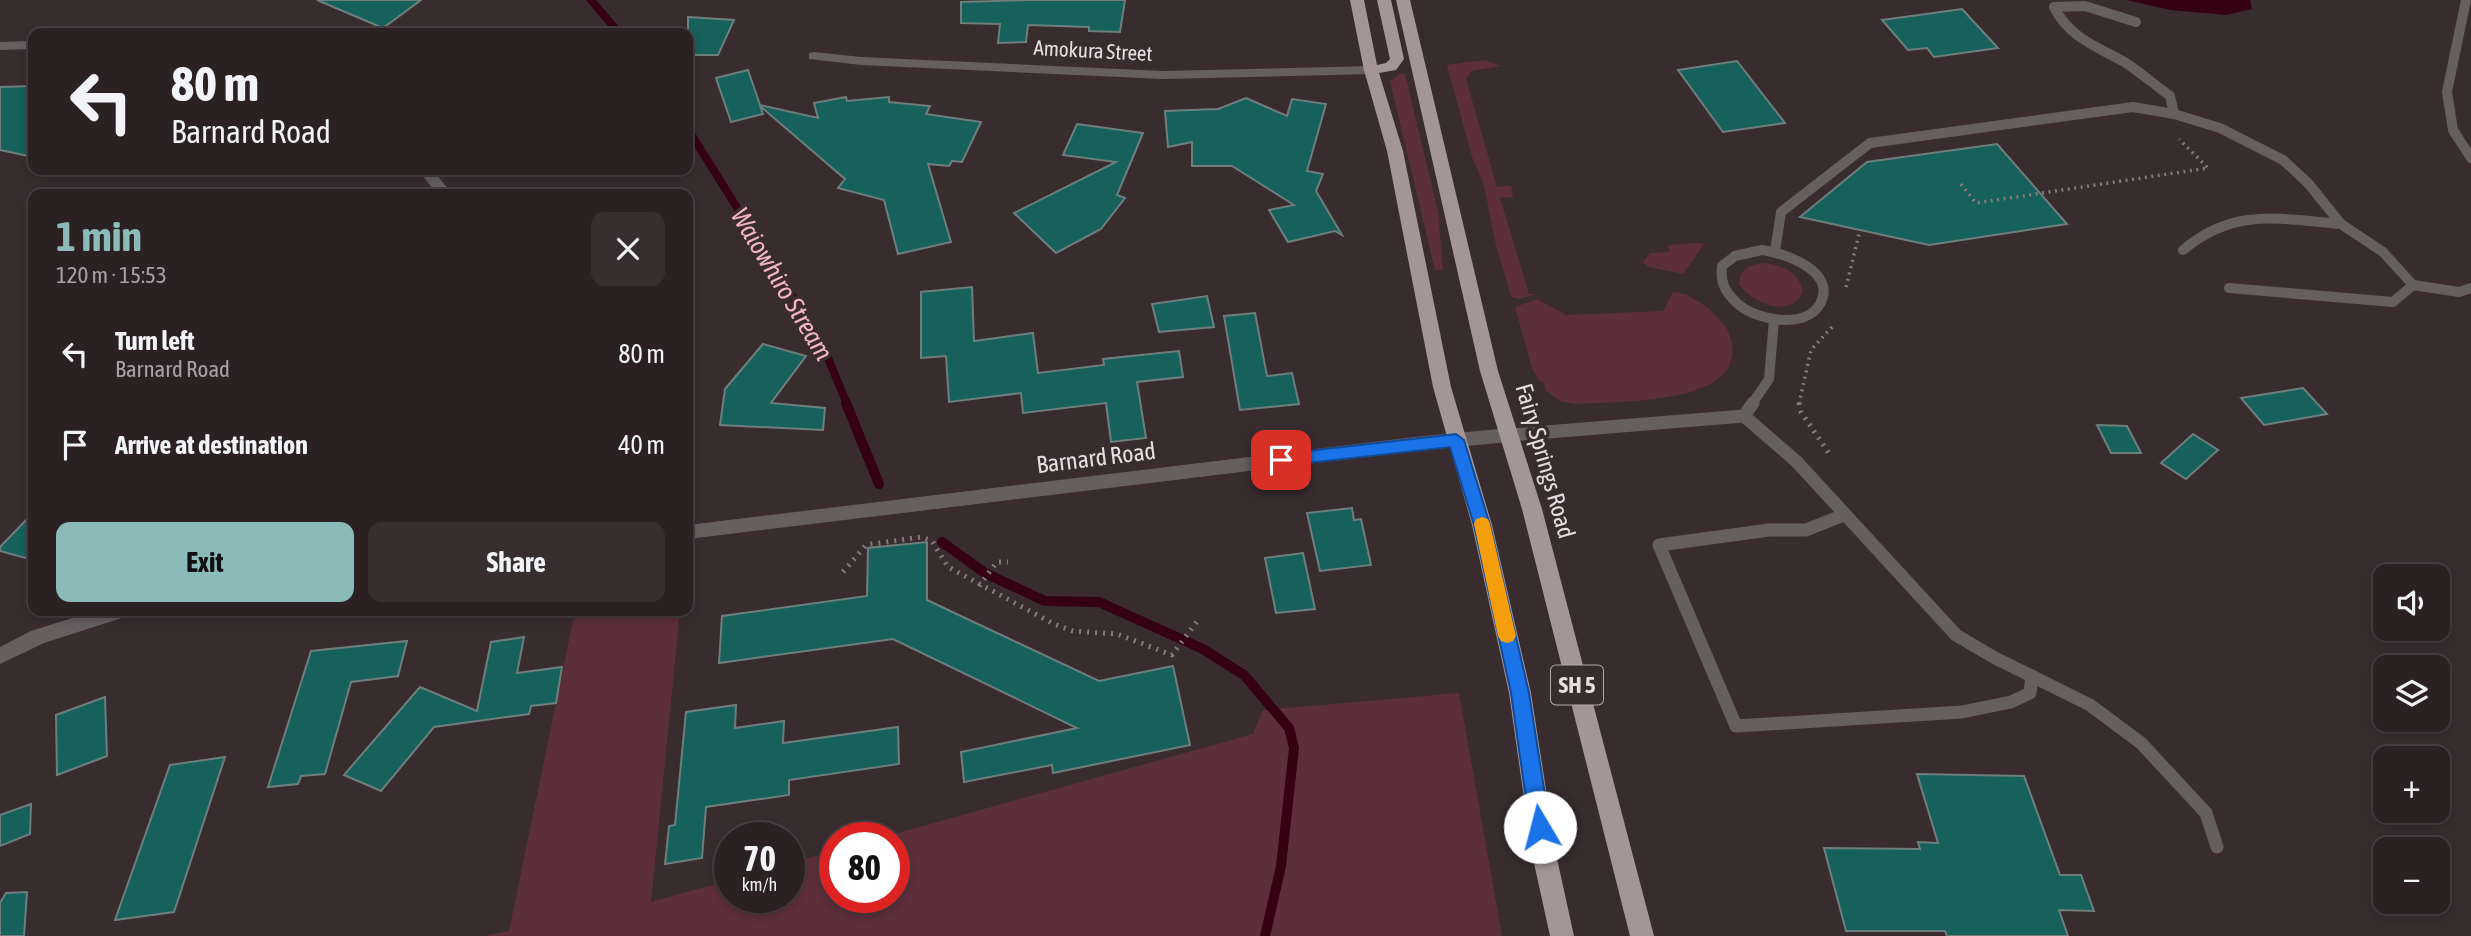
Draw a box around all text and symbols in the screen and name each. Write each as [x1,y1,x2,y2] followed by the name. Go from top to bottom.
[1033,35,1153,65] street label: Amokura Street
[171,55,259,111] text: 80 m
[56,56,147,147] icon: left
[171,113,331,150] text: Barnard Road
[725,202,839,366] water label: Waiowhiro Stream
[56,212,142,260] text: 1 min
[591,212,665,286] button: close
[56,262,167,288] text: 120 m · 15:53
[115,326,195,356] text: Turn left
[56,335,94,373] icon: left
[618,339,665,369] text: 80 m
[115,356,230,382] text: Barnard Road
[1510,380,1580,541] street label: Fairy Springs Road
[56,426,94,464] icon: arrive
[115,430,308,460] text: Arrive at destination
[618,430,665,460] text: 40 m
[1251,430,1311,490] pin
[1035,437,1157,478] street label: Barnard Road
[1262,441,1300,479] icon: arrive
[56,522,354,602] button: Exit
[368,522,665,602] button: Share
[2373,564,2450,914] map controls
[2373,564,2450,641] button: sound
[2373,655,2450,732] button: layers
[1551,666,1603,705] road number: SH 5
[2373,746,2450,823] button: +
[1503,790,1577,864] position arrow
[819,822,910,913] speed limit sign: 80
[2373,837,2450,914] button: −
[743,838,776,878] text: 70
[742,874,777,895] text: km/h

